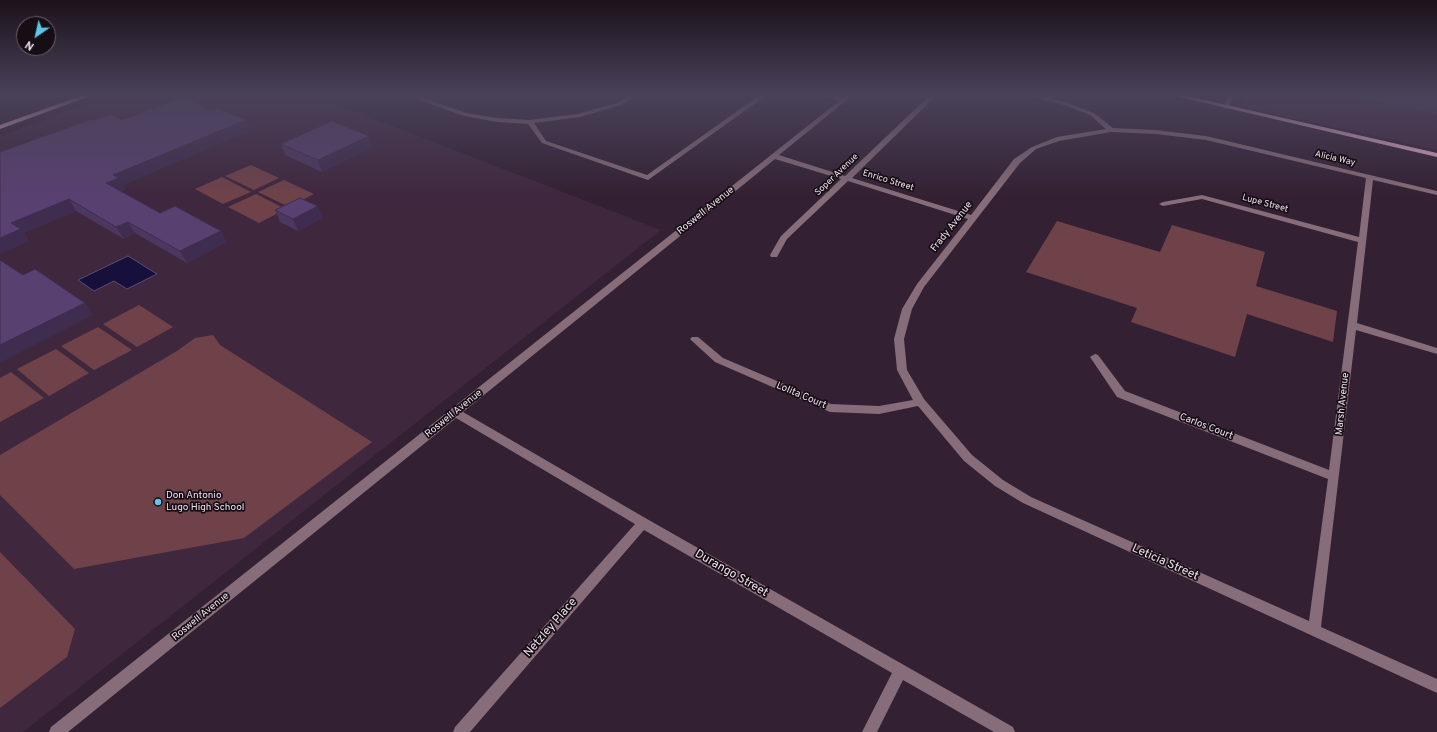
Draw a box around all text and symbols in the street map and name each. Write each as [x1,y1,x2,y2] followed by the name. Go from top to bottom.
[16,16,56,56] north arrow
[23,37,37,53] text: N
[1314,149,1356,169] street label: Alicia Way
[813,152,861,198] street label: Soper Avenue
[861,168,915,194] street label: Enrico Street
[675,184,737,238] street label: Roswell Avenue
[1241,193,1289,215] street label: Lupe Street
[929,199,975,255] street label: Frady Avenue
[1334,372,1352,436] street label: Marsh Avenue
[774,380,828,412] street label: Lolita Court
[423,387,485,441] street label: Roswell Avenue
[1177,411,1235,443] street label: Carlos Court
[166,490,244,514] place label: Don Antonio Lugo High School
[153,497,163,507] marker: Don Antonio Lugo High School
[1129,542,1201,584] street label: Leticia Street
[692,547,770,601] street label: Durango Street
[170,590,232,644] street label: Roswell Avenue
[521,595,581,661] street label: Netzley Place

